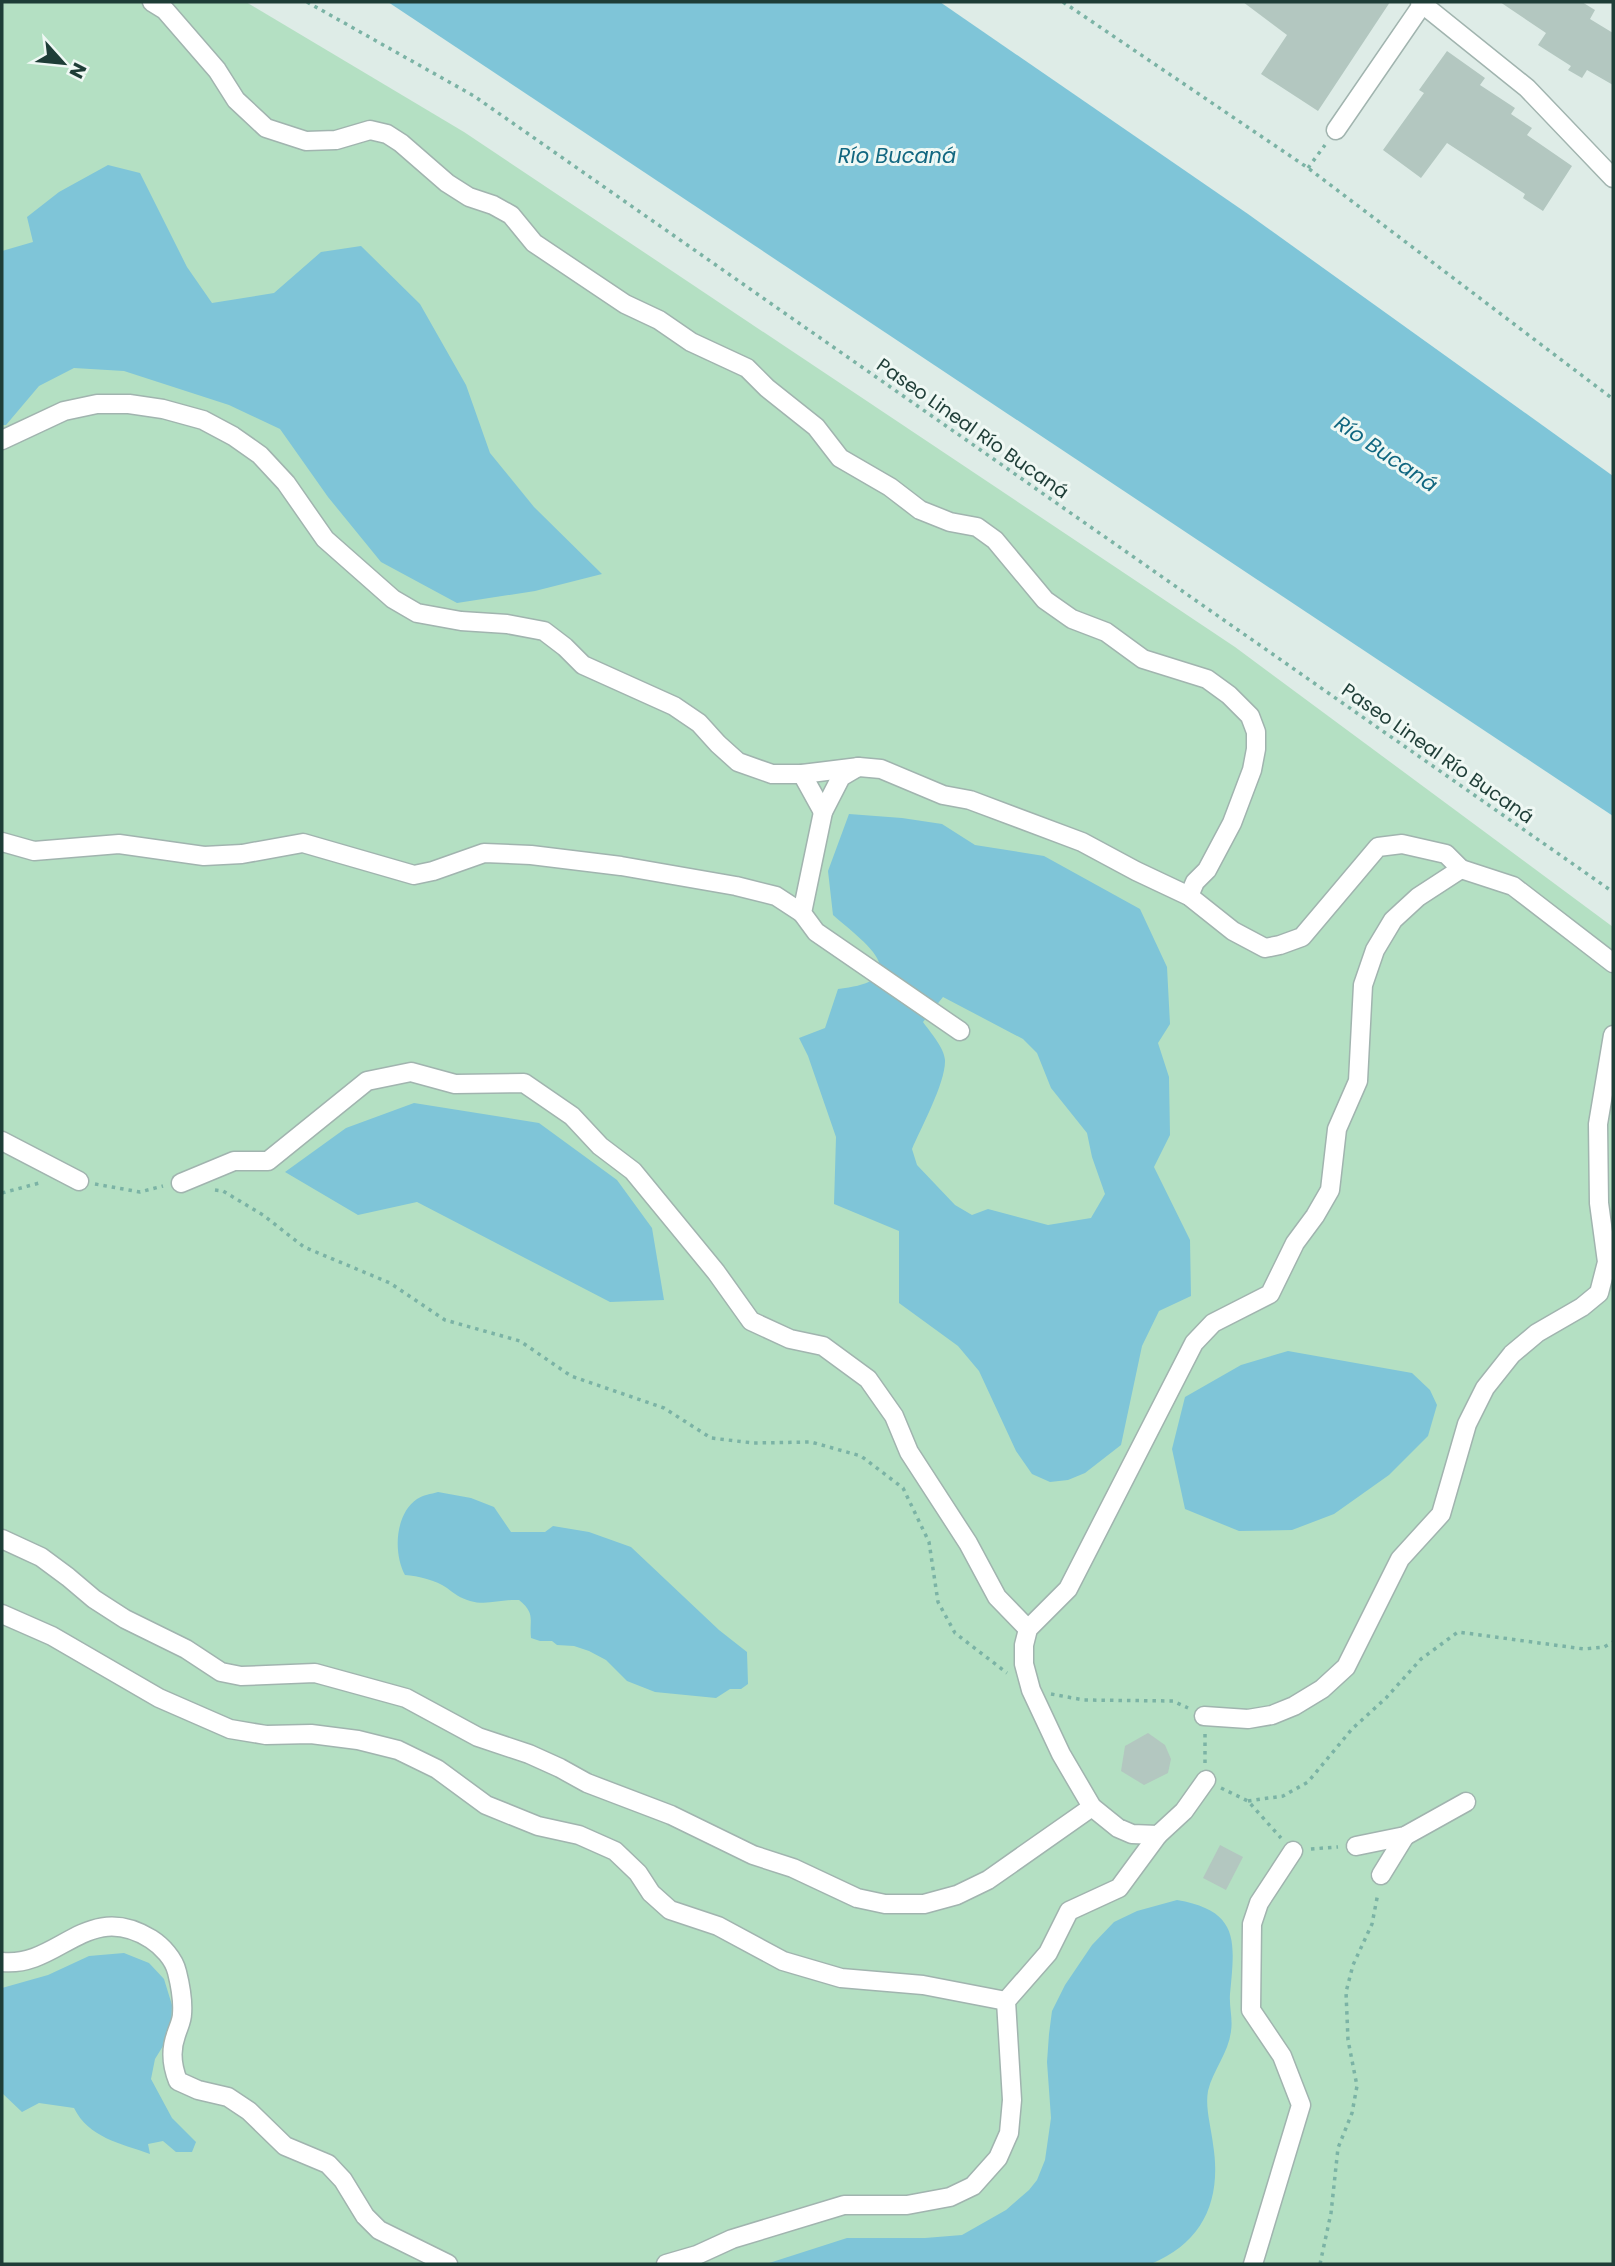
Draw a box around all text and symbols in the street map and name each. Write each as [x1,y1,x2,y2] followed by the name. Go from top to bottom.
[28,28,98,98] north arrow
[62,58,93,83] text: N
[838,141,956,170] water label: Río Bucaná
[871,352,1074,505] street label: Paseo Lineal Río Bucaná
[1329,408,1444,499] water label: Río Bucaná
[1336,677,1539,830] street label: Paseo Lineal Río Bucaná

